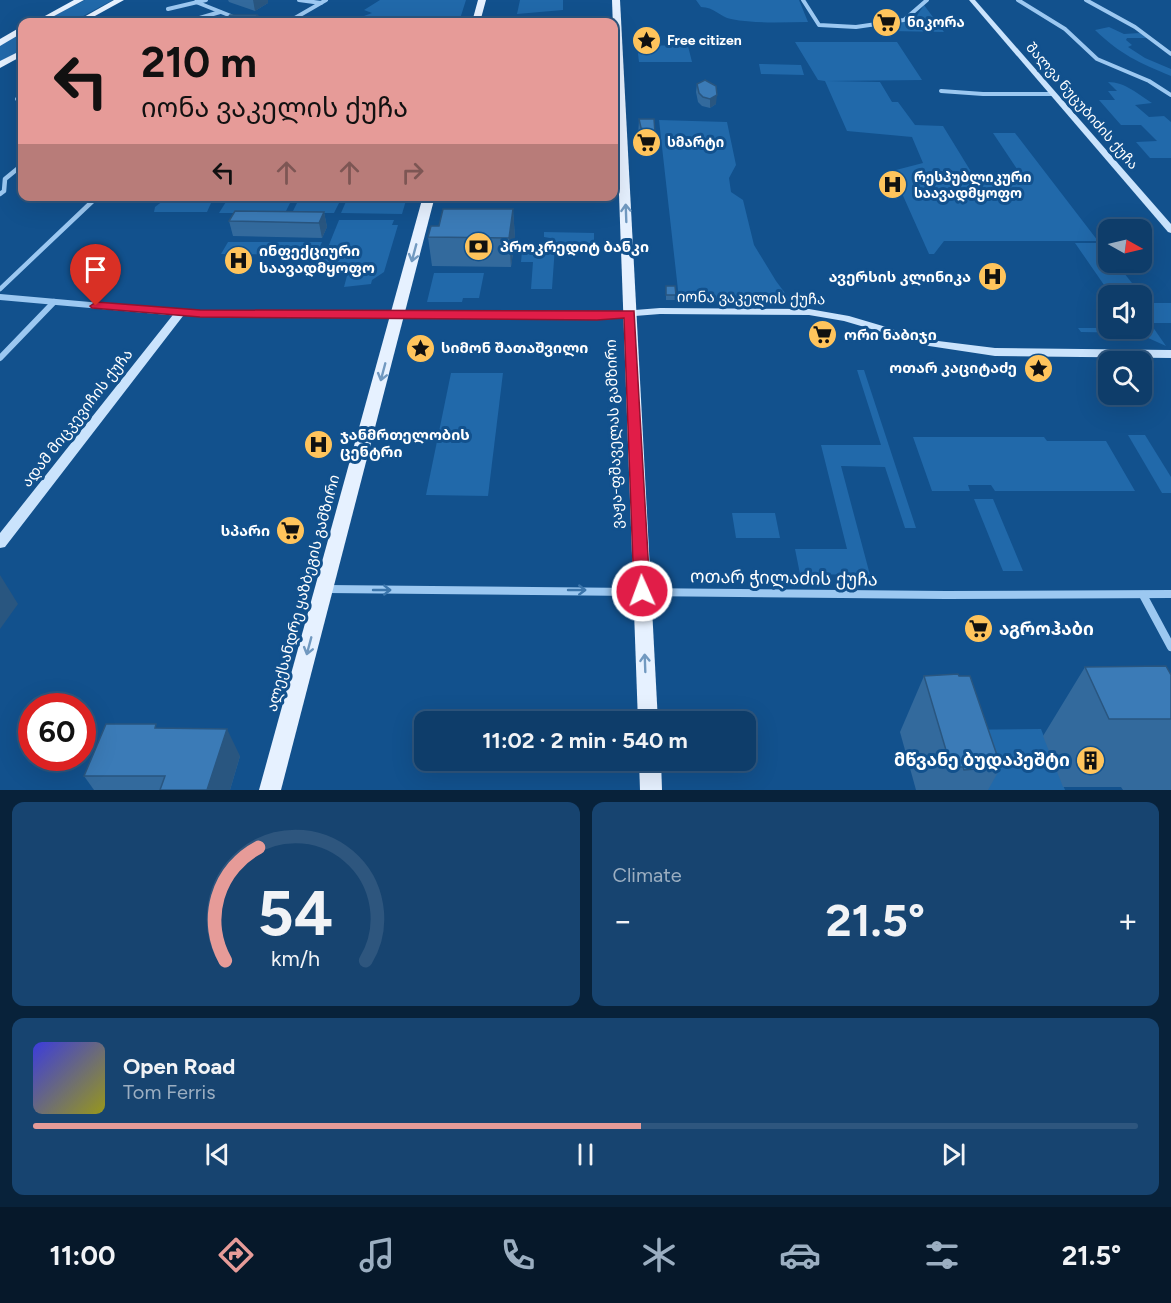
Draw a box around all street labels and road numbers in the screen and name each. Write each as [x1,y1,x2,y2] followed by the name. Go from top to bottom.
[1022,39,1142,173] street label: შალვა ნუცუბიძის ქუჩა
[677,288,825,308] street label: იონა ვაკელის ქუჩა
[602,339,626,529] street label: ვაჟა-ფშაველას გამზირი
[18,346,136,490] street label: ადამ მიცკევიჩის ქუჩა
[263,473,343,713] street label: ალექსანდრე ყაზბეგის გამზირი
[690,565,878,591] street label: ოთარ ჭილაძის ქუჩა

